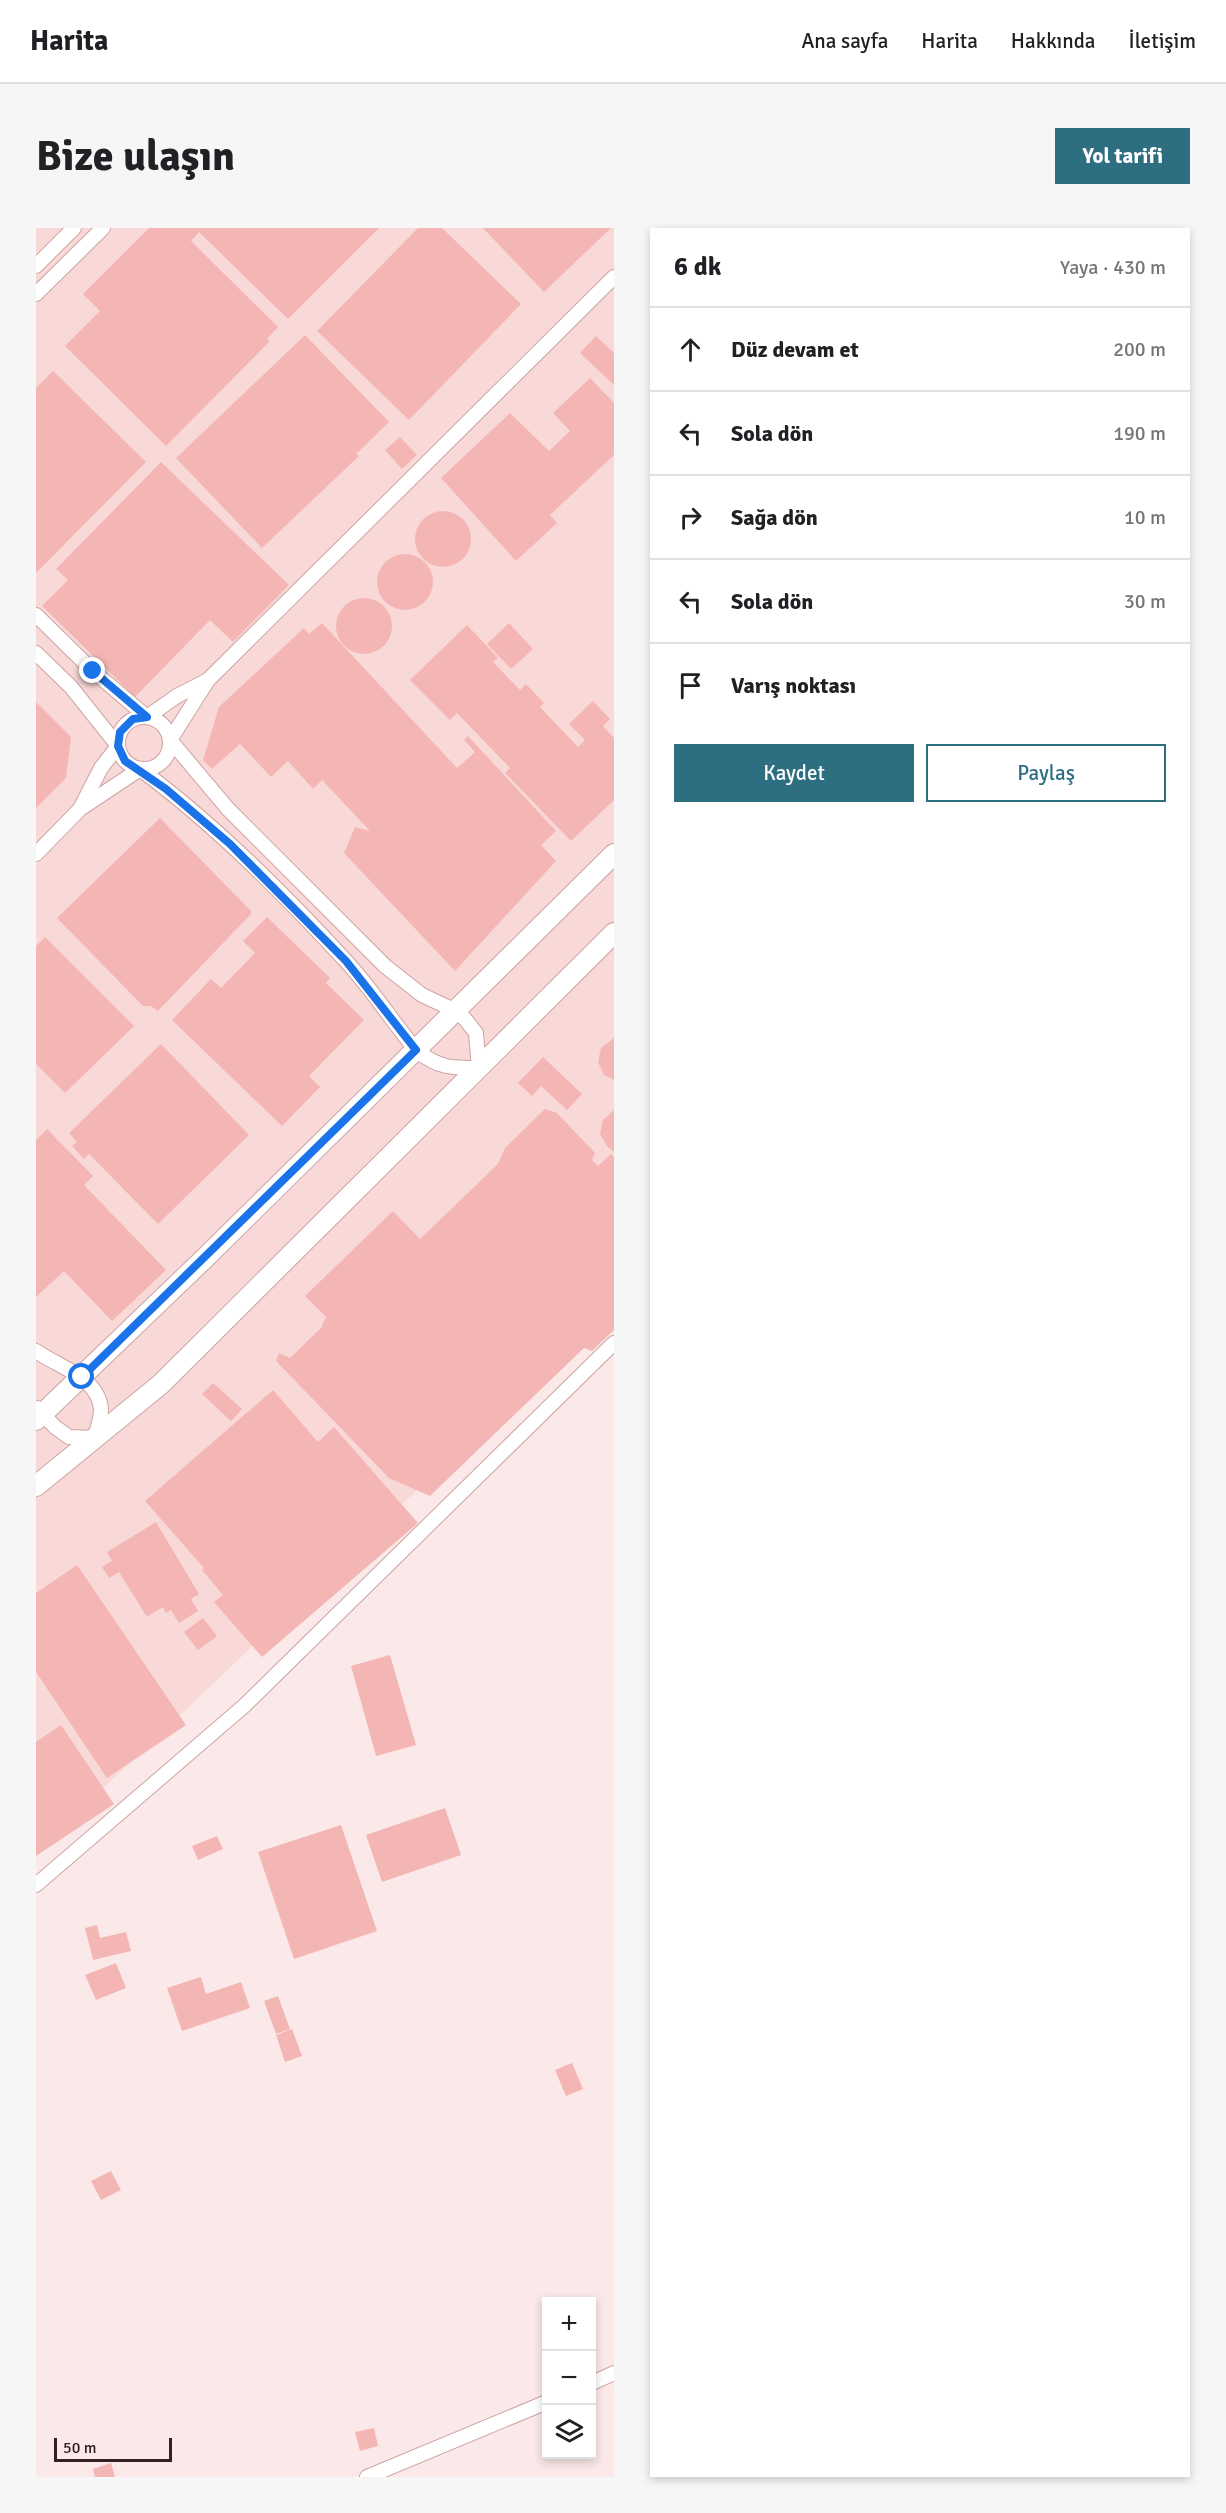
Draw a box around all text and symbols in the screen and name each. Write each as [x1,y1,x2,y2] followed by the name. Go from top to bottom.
[30,24,108,58] text: Harita
[801,28,888,54] text: Ana sayfa
[921,28,978,54] text: Harita
[1011,28,1096,54] text: Hakkında
[1129,28,1196,54] text: İletişim
[1055,128,1190,184] button: Yol tarifi
[36,131,235,182] text: Bize ulaşın
[674,251,721,283] text: 6 dk
[1060,255,1166,280] text: Yaya · 430 m
[674,333,707,366] icon: ahead
[731,336,859,363] text: Düz devam et
[1113,337,1166,362] text: 200 m
[674,417,707,450] icon: left
[731,420,813,447] text: Sola dön
[1113,421,1166,446] text: 190 m
[674,501,707,534] icon: right
[731,504,818,531] text: Sağa dön
[1124,505,1166,530] text: 10 m
[674,585,707,618] icon: left
[731,588,813,615] text: Sola dön
[1124,589,1166,614] text: 30 m
[79,657,105,683] route end
[674,669,707,702] icon: arrive
[731,672,856,699] text: Varış noktası
[674,744,914,802] button: Kaydet
[926,744,1166,802] button: Paylaş
[68,1363,94,1389] route start
[542,2297,596,2459] map controls
[542,2297,596,2351] button: +
[542,2351,596,2405] button: −
[542,2405,596,2459] button: layers
[54,2435,172,2462] scale bar
[63,2438,97,2458] text: 50 m

